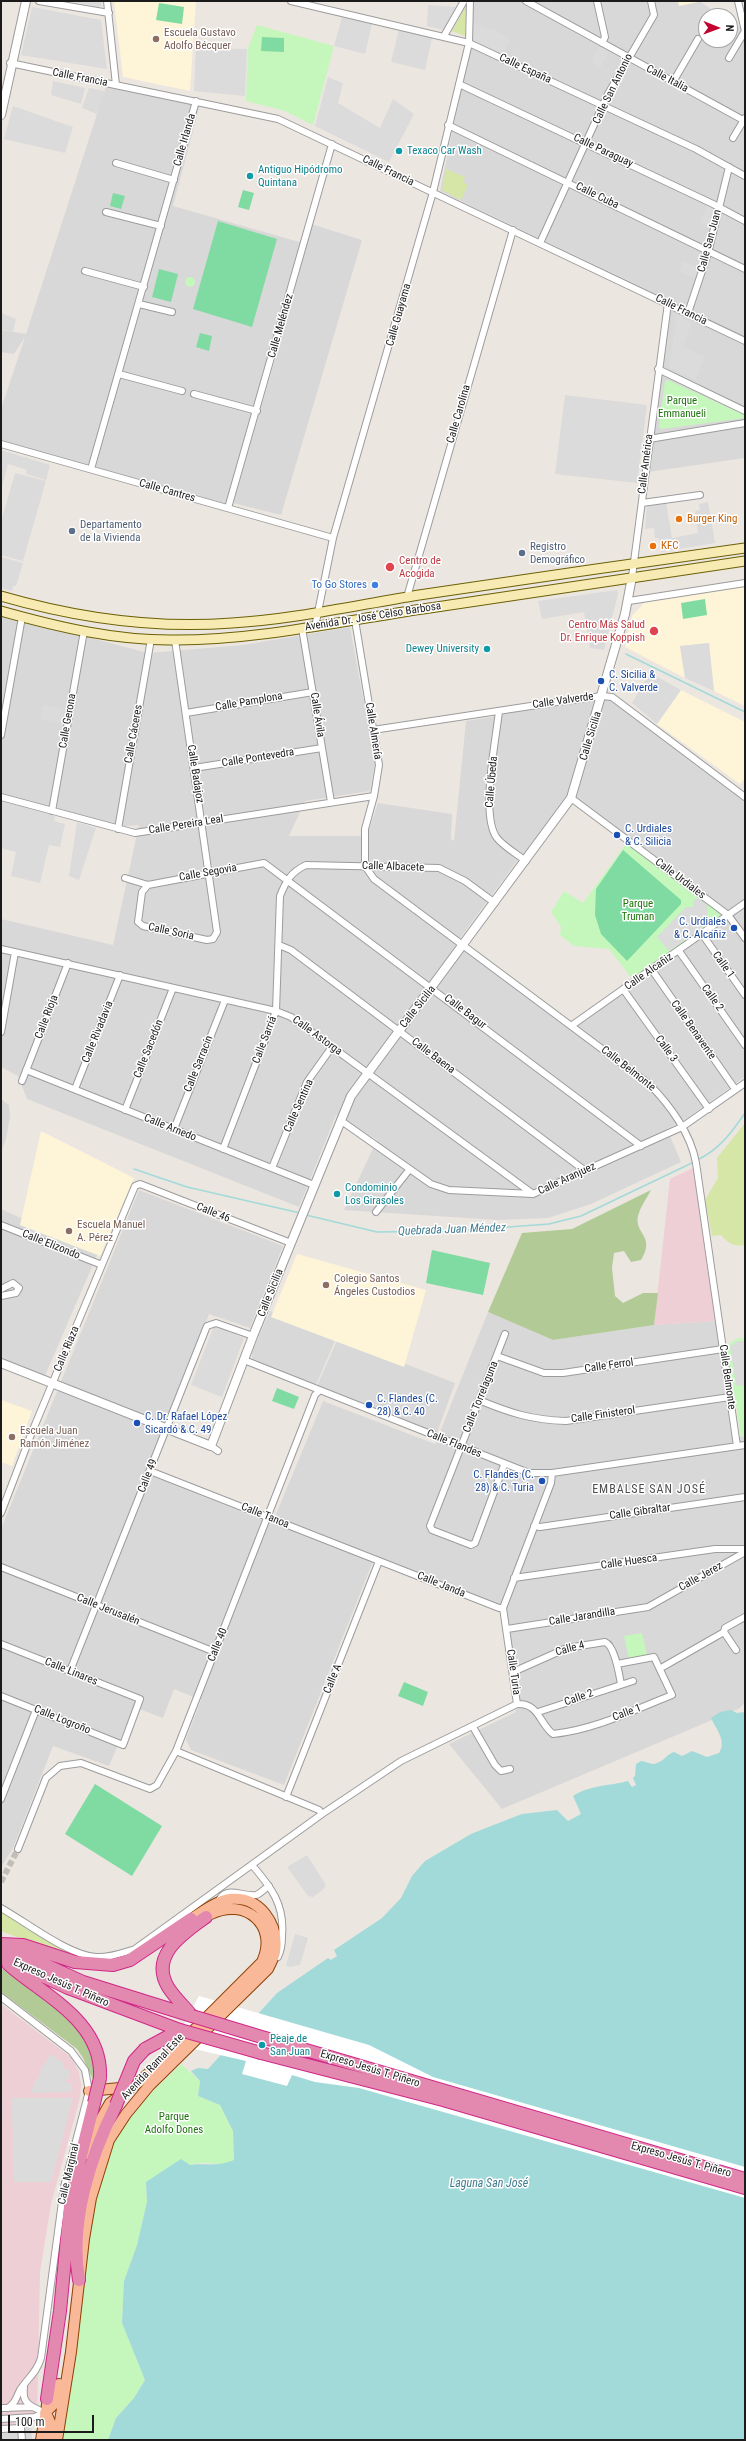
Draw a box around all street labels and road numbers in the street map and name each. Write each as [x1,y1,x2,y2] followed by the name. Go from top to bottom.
[497,51,553,87] street label: Calle España
[590,52,636,126] street label: Calle San Antonio
[644,62,690,96] street label: Calle Italia
[51,66,109,90] street label: Calle Francia
[171,112,199,168] street label: Calle Irlanda
[571,131,635,171] street label: Calle Paraguay
[360,153,416,189] street label: Calle Francia
[573,180,621,212] street label: Calle Cuba
[695,208,725,274] street label: Calle San Juan
[384,282,414,348] street label: Calle Guayama
[266,292,296,360] street label: Calle Meléndez
[653,292,709,328] street label: Calle Francia
[444,383,474,445] street label: Calle Carolina
[636,433,656,495] street label: Calle América
[137,477,197,505] street label: Calle Cantres
[304,600,442,634] street label: Avenida Dr. José Celso Barbosa
[214,690,284,714] street label: Calle Pamplona
[532,690,594,712] street label: Calle Valverde
[307,692,327,738] street label: Calle Ávila
[57,693,79,749] street label: Calle Gerona
[362,701,384,761] street label: Calle Almería
[122,704,146,764] street label: Calle Cáceres
[577,710,605,762] street label: Calle Sicilia
[184,744,206,804] street label: Calle Badajoz
[221,746,295,770] street label: Calle Pontevedra
[483,756,501,808] street label: Calle Úbeda
[148,813,224,837] street label: Calle Pereira Leal
[652,856,708,902] street label: Calle Urdiales
[362,859,424,875] street label: Calle Albacete
[178,861,238,885] street label: Calle Segovia
[147,921,195,943] street label: Calle Soria
[709,949,737,981] street label: Calle 1
[622,950,676,994] street label: Calle Alcañiz
[698,982,726,1014] street label: Calle 2
[397,983,439,1031] street label: Calle Sicilia
[441,992,489,1032] street label: Calle Bagur
[33,993,61,1041] street label: Calle Rioja
[668,998,718,1062] street label: Calle Benavente
[80,999,116,1065] street label: Calle Rivadavia
[250,1014,280,1066] street label: Calle Sarriá
[290,1014,344,1058] street label: Calle Astorga
[131,1018,167,1080] street label: Calle Sacedón
[652,1033,680,1065] street label: Calle 3
[182,1034,216,1094] street label: Calle Sarracín
[409,1035,457,1077] street label: Calle Baena
[598,1044,658,1094] street label: Calle Belmonte
[281,1077,317,1135] street label: Calle Sentina
[142,1112,198,1144] street label: Calle Arnedo
[536,1160,598,1198] street label: Calle Aranjuez
[194,1200,232,1226] street label: Calle 46
[20,1227,82,1263] street label: Calle Elizondo
[255,1267,287,1319] street label: Calle Sicilia
[52,1324,82,1374] street label: Calle Riaza
[716,1344,738,1410] street label: Calle Belmonte
[584,1356,634,1376] street label: Calle Ferrol
[461,1359,501,1435] street label: Calle Torrelaguna
[570,1404,636,1426] street label: Calle Finisterol
[425,1427,483,1461] street label: Calle Flandes
[136,1457,160,1495] street label: Calle 49
[239,1500,291,1532] street label: Calle Tanoa
[609,1501,671,1523] street label: Calle Gibraltar
[600,1552,658,1572] street label: Calle Huesca
[677,1560,725,1594] street label: Calle Jerez
[415,1569,467,1601] street label: Calle Janda
[75,1591,141,1629] street label: Calle Jerusalén
[548,1605,616,1629] street label: Calle Jarandilla
[205,1626,231,1664] street label: Calle 40
[554,1639,586,1659] street label: Calle 4
[503,1648,523,1696] street label: Calle Turia
[43,1655,99,1689] street label: Calle Linares
[321,1662,345,1696] street label: Calle A
[563,1687,595,1709] street label: Calle 2
[611,1702,643,1724] street label: Calle 1
[32,1703,92,1737] street label: Calle Logroño
[11,1956,111,2010] street label: Expreso Jesús T. Piñero
[119,2031,187,2103] street label: Avenida Ramal Este
[319,2048,421,2090] street label: Expreso Jesús T. Piñero
[629,2139,733,2181] street label: Expreso Jesús T. Piñero
[56,2142,82,2206] street label: Calle Marginal

